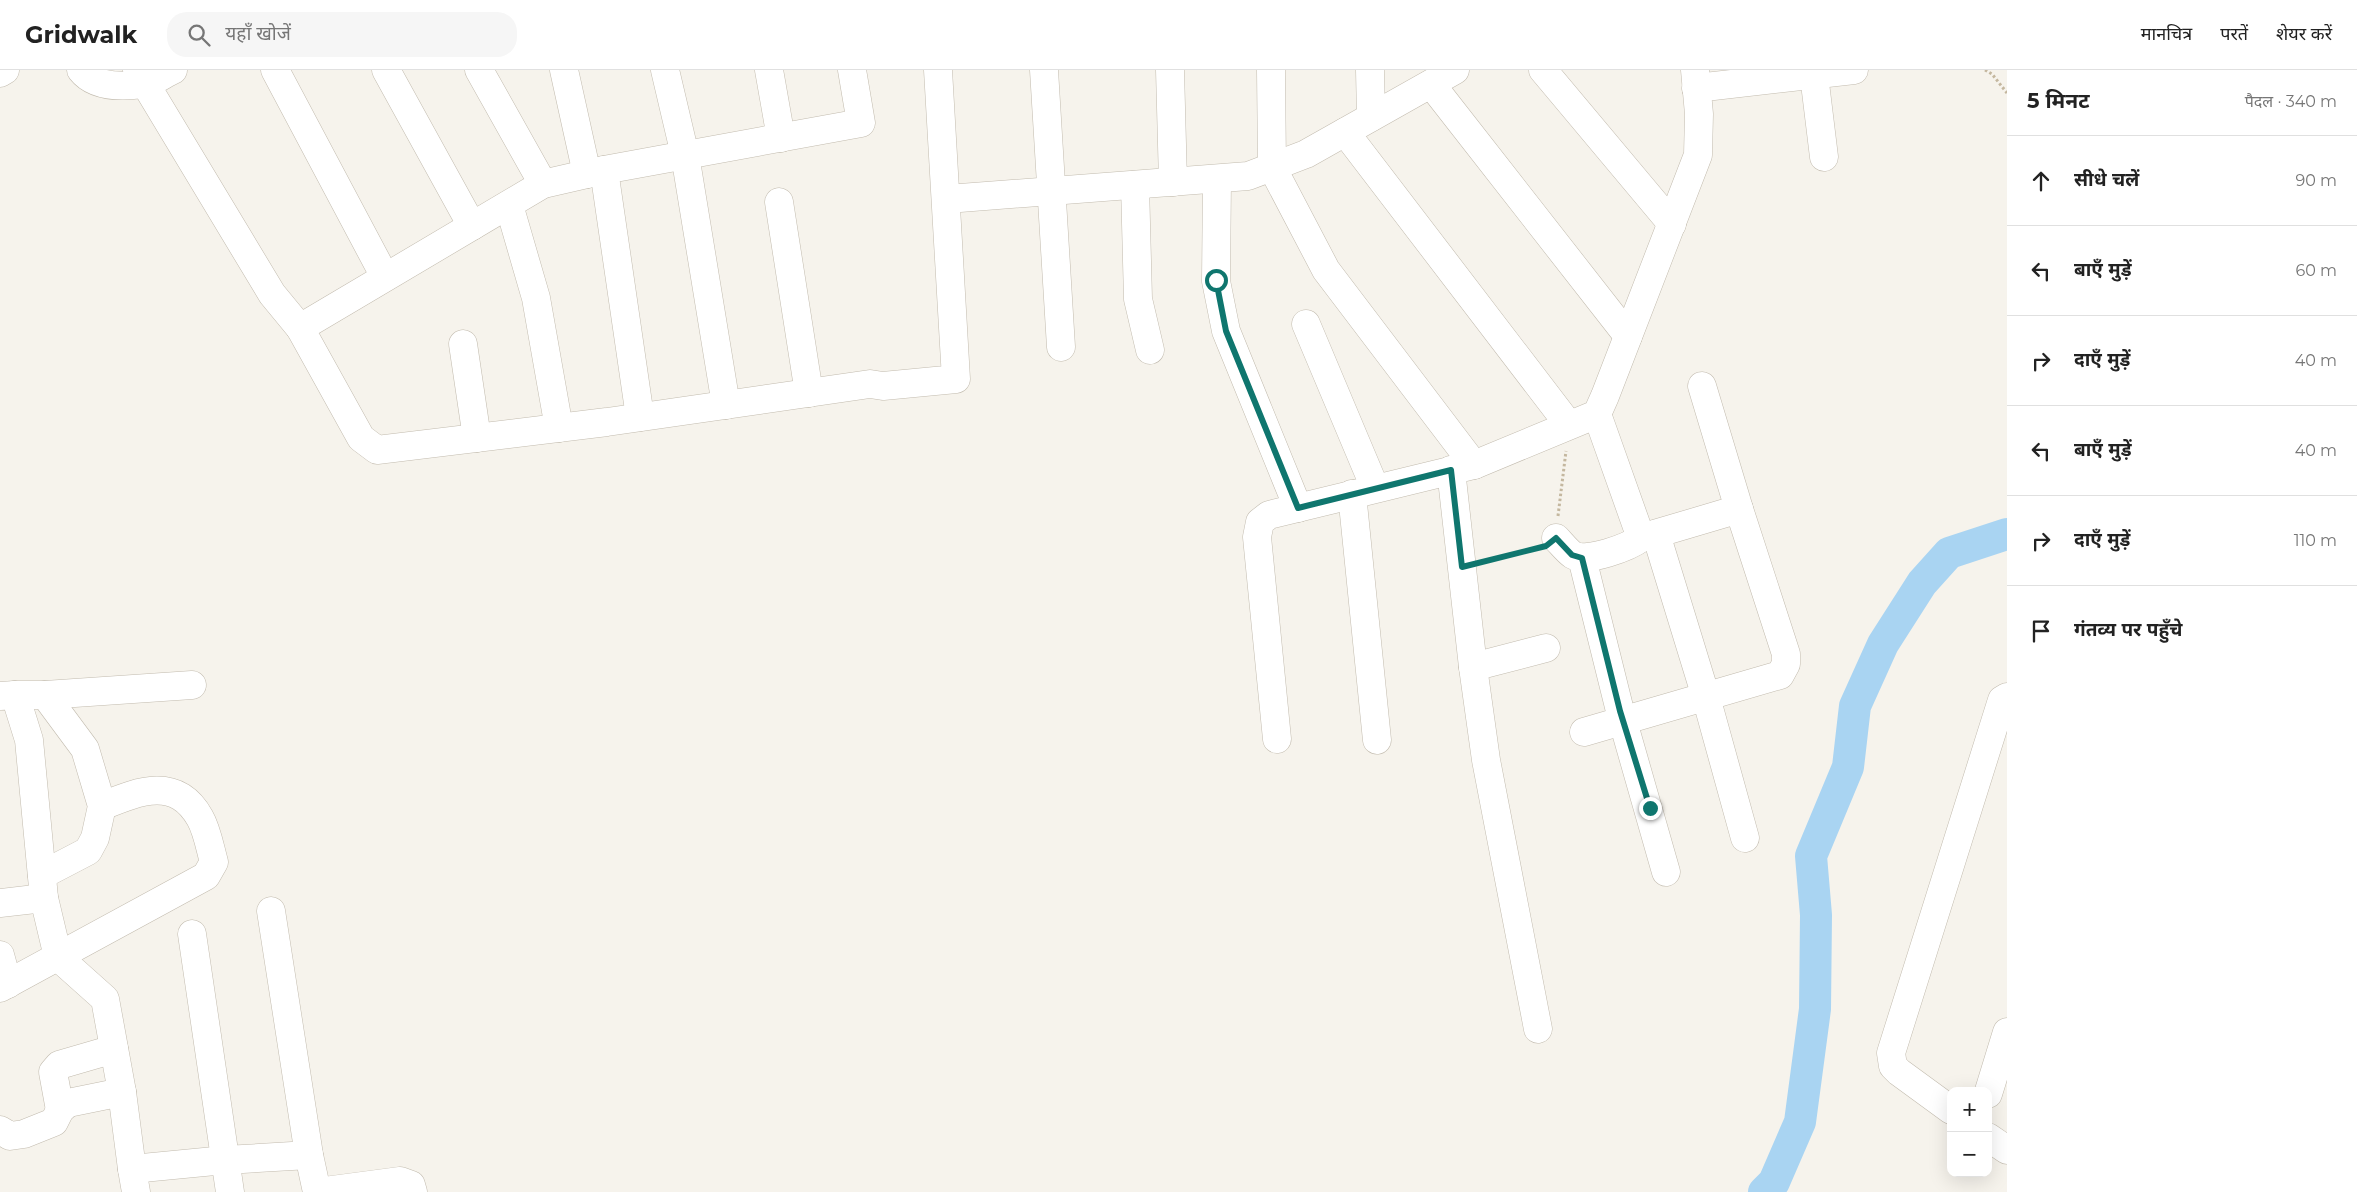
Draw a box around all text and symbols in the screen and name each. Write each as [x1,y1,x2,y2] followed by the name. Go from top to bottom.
[167,12,517,57] search box
[25,20,137,49] text: Gridwalk
[185,21,213,49] icon: search
[225,22,291,45] text: यहाँ खोजें
[2141,23,2192,45] text: मानचित्र
[2220,23,2248,45] text: परतें
[2276,23,2332,45] text: शेयर करें
[2027,88,2090,113] text: 5 मिनट
[2245,92,2337,111] text: पैदल · 340 m
[2027,167,2055,195] icon: ahead
[2074,168,2139,191] text: सीधे चलें
[2295,171,2337,190] text: 90 m
[2027,257,2055,285] icon: left
[2074,258,2131,281] text: बाएँ मुड़ें
[2295,261,2337,280] text: 60 m
[1205,269,1228,292] route start
[2027,347,2055,375] icon: right
[2074,348,2130,371] text: दाएँ मुड़ें
[2295,351,2337,370] text: 40 m
[2027,437,2055,465] icon: left
[2074,438,2131,461] text: बाएँ मुड़ें
[2295,441,2337,460] text: 40 m
[2027,527,2055,555] icon: right
[2074,528,2130,551] text: दाएँ मुड़ें
[2294,531,2337,550] text: 110 m
[2027,617,2055,645] icon: arrive
[2074,618,2182,641] text: गंतव्य पर पहुँचे
[1639,797,1662,820] route end
[1947,1087,1992,1177] map controls
[1947,1087,1992,1132] button: +
[1947,1132,1992,1177] button: −

